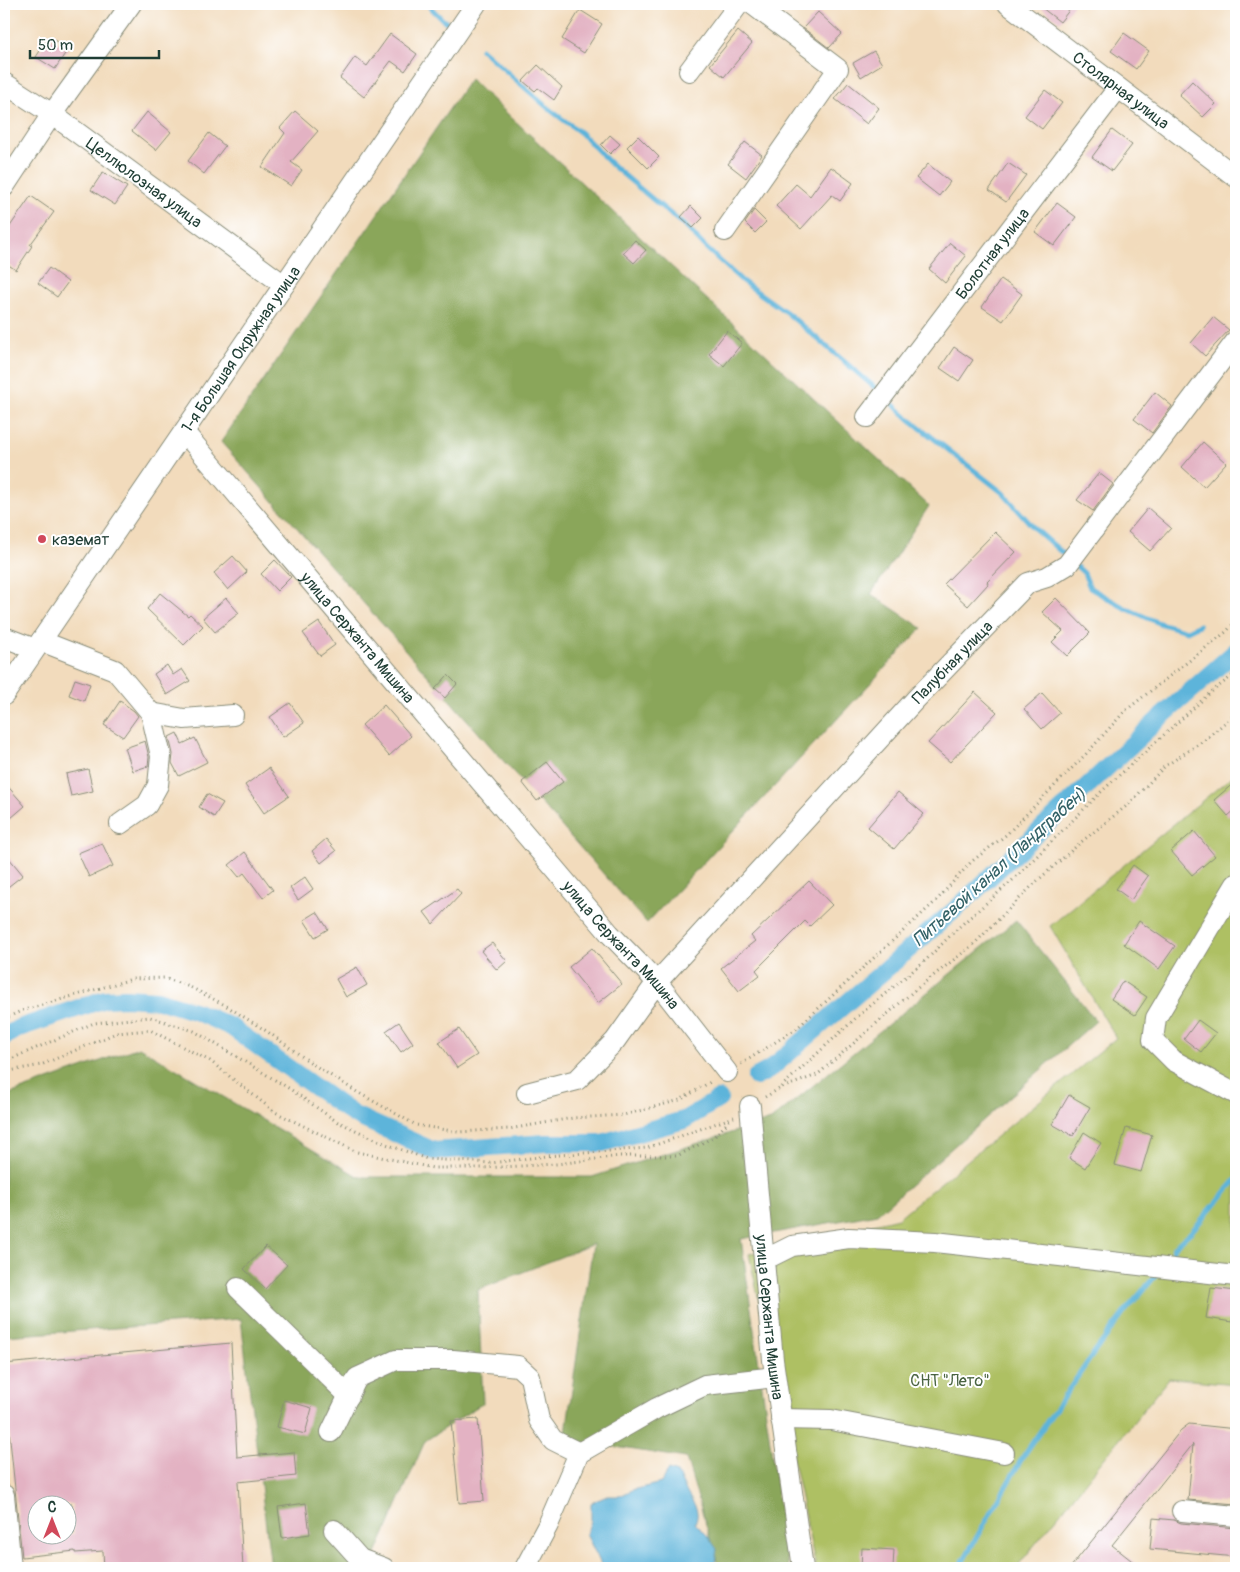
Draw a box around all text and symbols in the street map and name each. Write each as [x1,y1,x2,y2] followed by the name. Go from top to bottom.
[30,28,159,60] scale bar
[38,36,73,55] text: 50 m
[1068,47,1173,134] street label: Столярная улица
[82,133,206,232] street label: Целлюлозная улица
[952,204,1034,303] street label: Болотная улица
[177,262,305,437] street label: 1-я Большая Окружная улица
[52,530,109,550] place label: каземат
[36,533,48,545] marker: каземат
[295,567,419,707] street label: улица Сержанта Мишина
[908,617,997,708] street label: Палубная улица
[908,783,1091,952] water label: Питьевой канал (Ландграбен)
[557,876,683,1014] street label: улица Сержанта Мишина
[751,1233,788,1401] street label: улица Сержанта Мишина
[910,1371,990,1391] park label: СНТ "Лето"
[28,1494,78,1544] north arrow
[48,1499,57,1516] text: С

